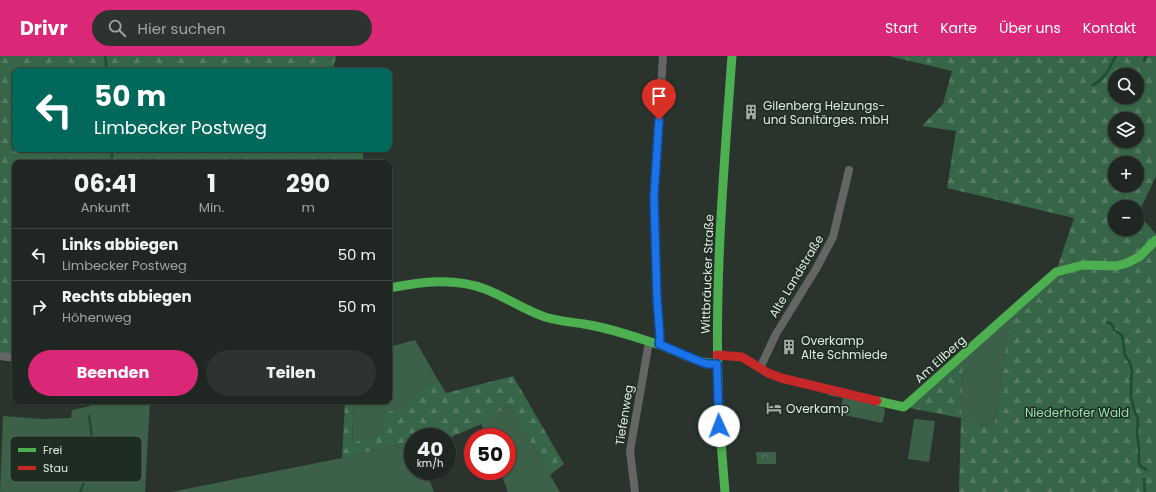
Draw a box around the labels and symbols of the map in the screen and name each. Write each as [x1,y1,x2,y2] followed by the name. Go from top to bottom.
[642,79,676,120] pin
[763,97,889,128] place label: Gilenberg Heizungs- und Sanitärges. mbH
[742,103,760,121] building icon: Gilenberg Heizungs- und Sanitärges. mbH
[696,214,718,334] street label: Wittbräucker Straße
[765,231,827,321] street label: Alte Landstraße
[911,331,969,387] street label: Am Ellberg
[801,332,887,363] place label: Overkamp Alte Schmiede
[780,338,798,356] building icon: Overkamp Alte Schmiede
[611,383,637,447] street label: Tiefenweg
[765,399,783,417] hotel icon: Overkamp
[786,400,849,417] place label: Overkamp
[1025,404,1129,421] park label: Niederhofer Wald
[698,405,740,447] position arrow
[464,428,516,480] speed limit sign: 50
[10,436,142,482] legend
[43,442,62,458] text: Frei
[43,460,68,476] text: Stau

